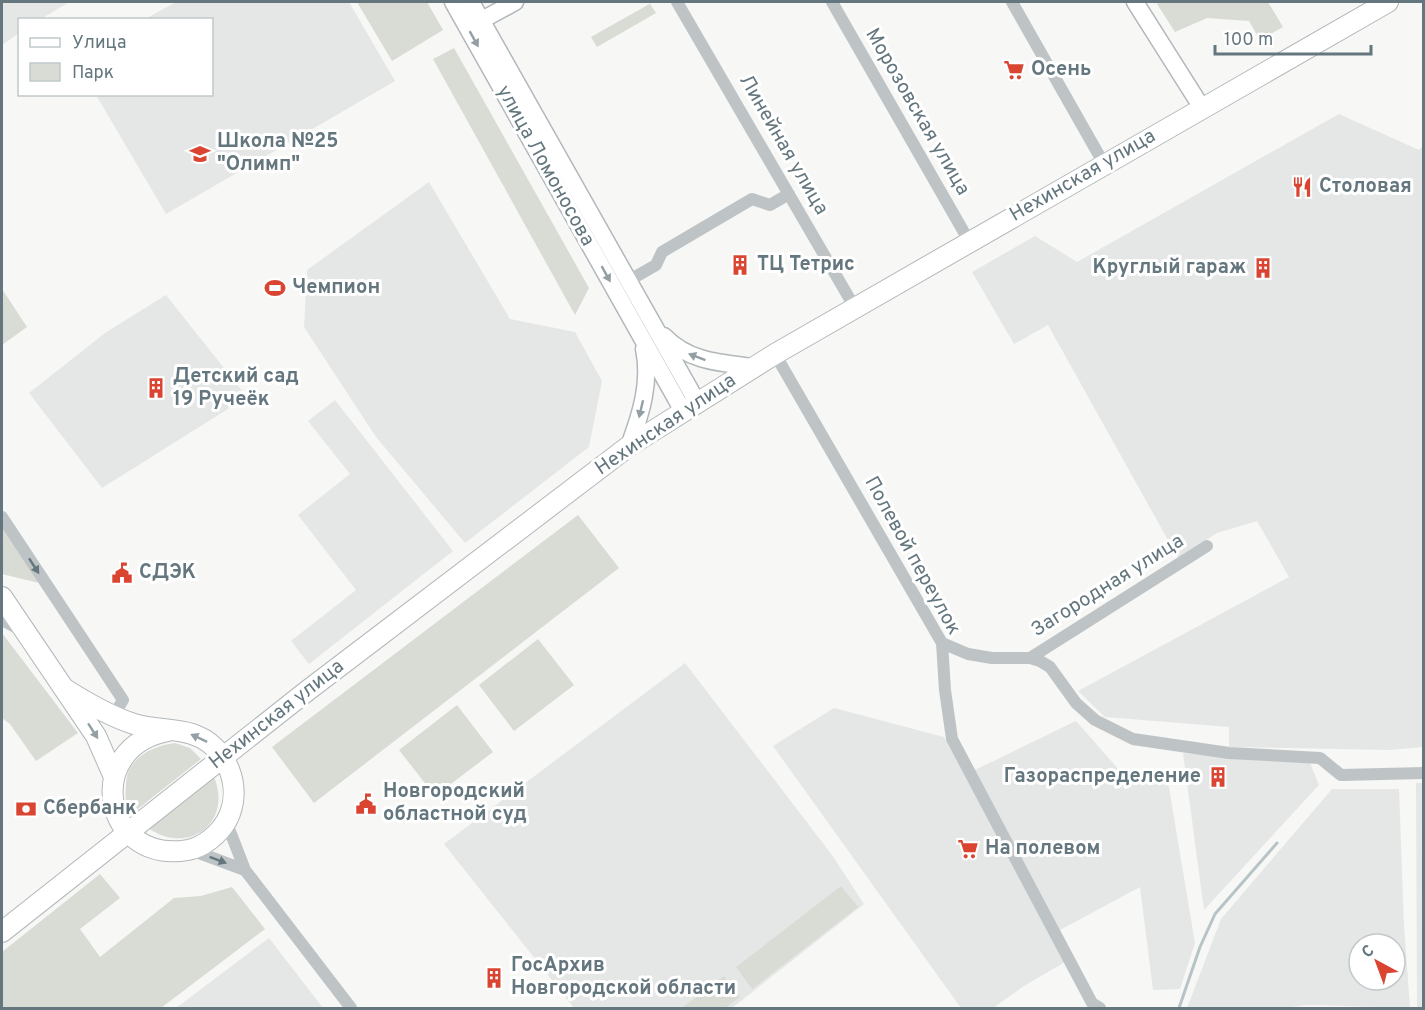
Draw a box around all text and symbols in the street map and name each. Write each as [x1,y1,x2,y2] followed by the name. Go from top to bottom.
[18,18,213,96] legend
[1215,18,1371,56] scale bar
[859,24,975,200] street label: Морозовская улица
[1224,29,1273,52] text: 100 m
[469,31,479,48] one-way arrow
[72,32,126,55] text: Улица
[1031,57,1091,83] place label: Осень
[1002,58,1026,82] supermarket icon: Осень
[72,62,114,85] text: Парк
[732,70,834,220] street label: Линейная улица
[490,81,600,251] street label: улица Ломоносова
[1005,124,1161,228] street label: Нехинская улица
[217,129,338,178] place label: Школа №25 "Олимп"
[188,142,212,166] school or university icon: Школа №25 "Олимп"
[1319,174,1412,200] place label: Столовая
[1290,175,1314,199] restaurant icon: Столовая
[757,252,855,278] place label: ТЦ Тетрис
[728,253,752,277] building icon: ТЦ Тетрис
[1093,255,1246,281] place label: Круглый гараж
[1251,256,1275,280] building icon: Круглый гараж
[601,266,611,283] one-way arrow
[292,275,380,301] place label: Чемпион
[263,276,287,300] sports icon: Чемпион
[688,352,706,362] one-way arrow
[173,364,299,413] place label: Детский сад 19 Ручеёк
[591,368,741,482] street label: Нехинская улица
[144,376,168,400] building icon: Детский сад 19 Ручеёк
[636,399,646,418] one-way arrow
[858,472,966,640] street label: Полевой переулок
[1027,529,1189,643] street label: Загородная улица
[28,558,39,574] one-way arrow
[139,560,196,586] place label: СДЭК
[110,561,134,585] public building icon: СДЭК
[204,654,350,776] street label: Нехинская улица
[87,723,98,739] one-way arrow
[189,733,207,743] one-way arrow
[1004,764,1201,790] place label: Газораспределение
[1206,765,1230,789] building icon: Газораспределение
[383,779,527,828] place label: Новгородский областной суд
[354,792,378,816] public building icon: Новгородский областной суд
[43,796,137,822] place label: Сбербанк
[14,797,38,821] bank icon: Сбербанк
[985,836,1100,862] place label: На полевом
[956,837,980,861] supermarket icon: На полевом
[209,856,227,865] one-way arrow
[1347,932,1407,992] north arrow
[1358,941,1379,963] text: С
[511,953,736,1002] place label: ГосАрхив Новгородской области
[482,966,506,990] building icon: ГосАрхив Новгородской области

